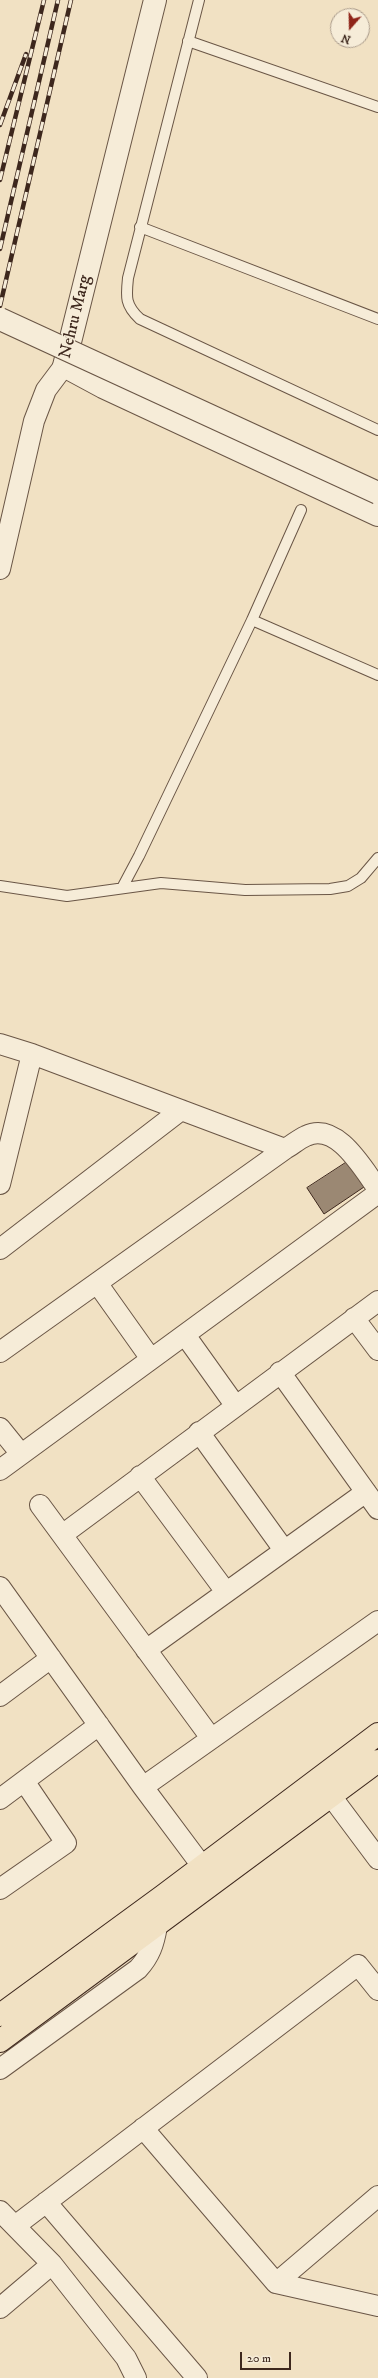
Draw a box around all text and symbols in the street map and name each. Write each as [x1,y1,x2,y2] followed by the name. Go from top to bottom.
[330,8,370,48] north arrow
[340,30,353,46] text: N
[56,273,96,361] street label: Nehru Marg
[242,2344,293,2370] scale bar
[247,2351,271,2366] text: 20 m

